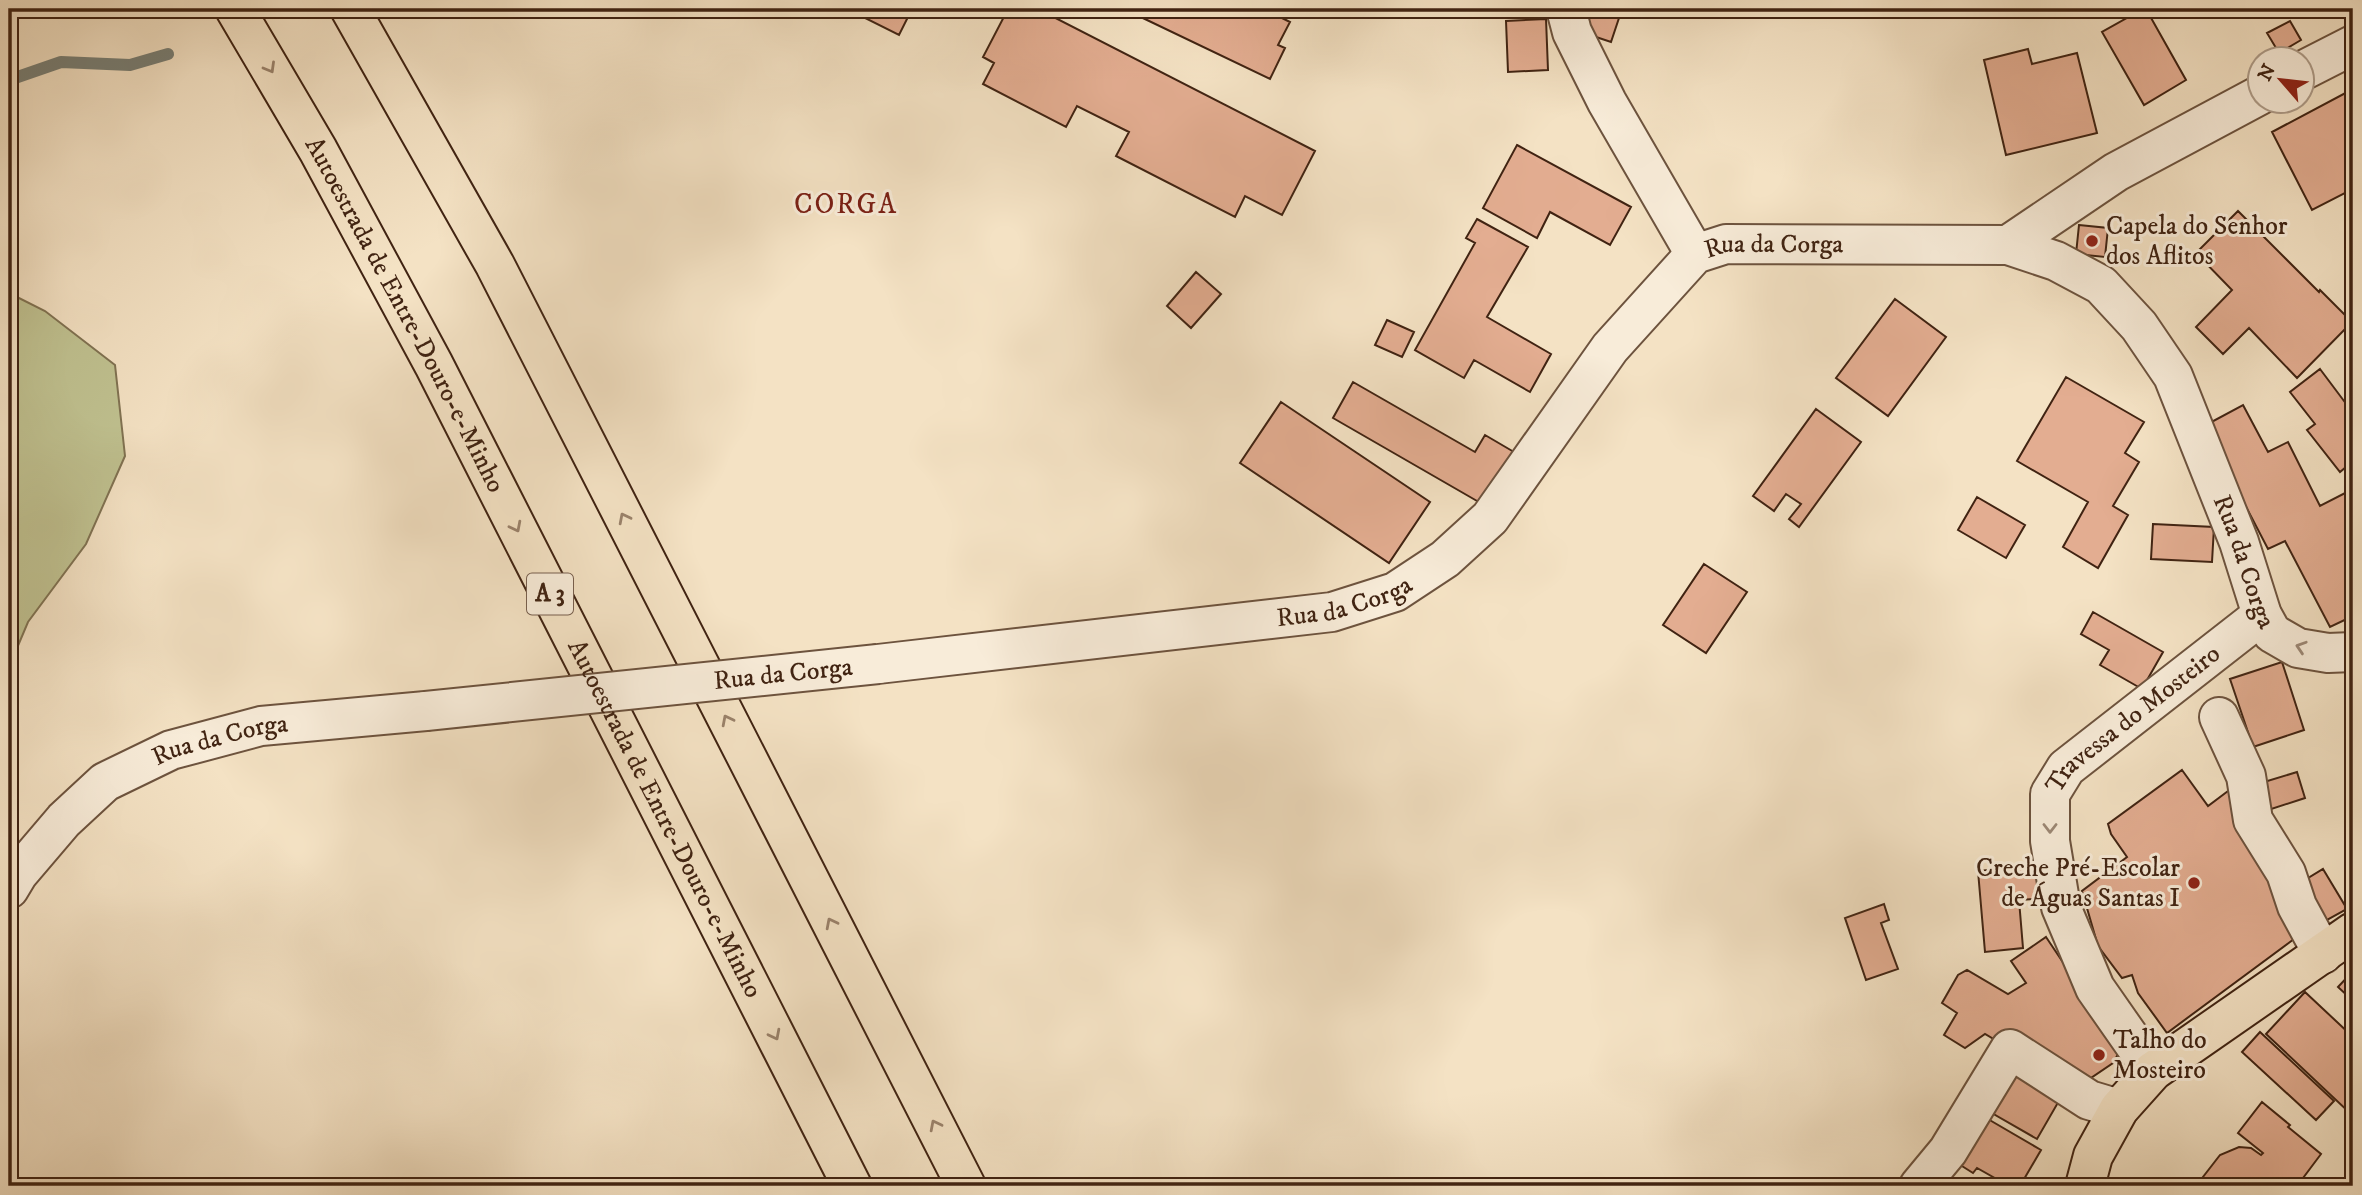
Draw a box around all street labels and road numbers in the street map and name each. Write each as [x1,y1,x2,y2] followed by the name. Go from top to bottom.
[297,131,513,498] street label: Autoestrada de Entre-Douro-e-Minho
[1700,227,1843,266] street label: Rua da Corga
[2205,490,2283,635] street label: Rua da Corga
[1275,569,1419,635] street label: Rua da Corga
[527,574,573,614] road number: A 3
[560,634,770,1003] street label: Autoestrada de Entre-Douro-e-Minho
[2038,637,2227,799] street label: Travessa do Mosteiro
[712,650,854,697] street label: Rua da Corga
[146,707,289,773] street label: Rua da Corga

